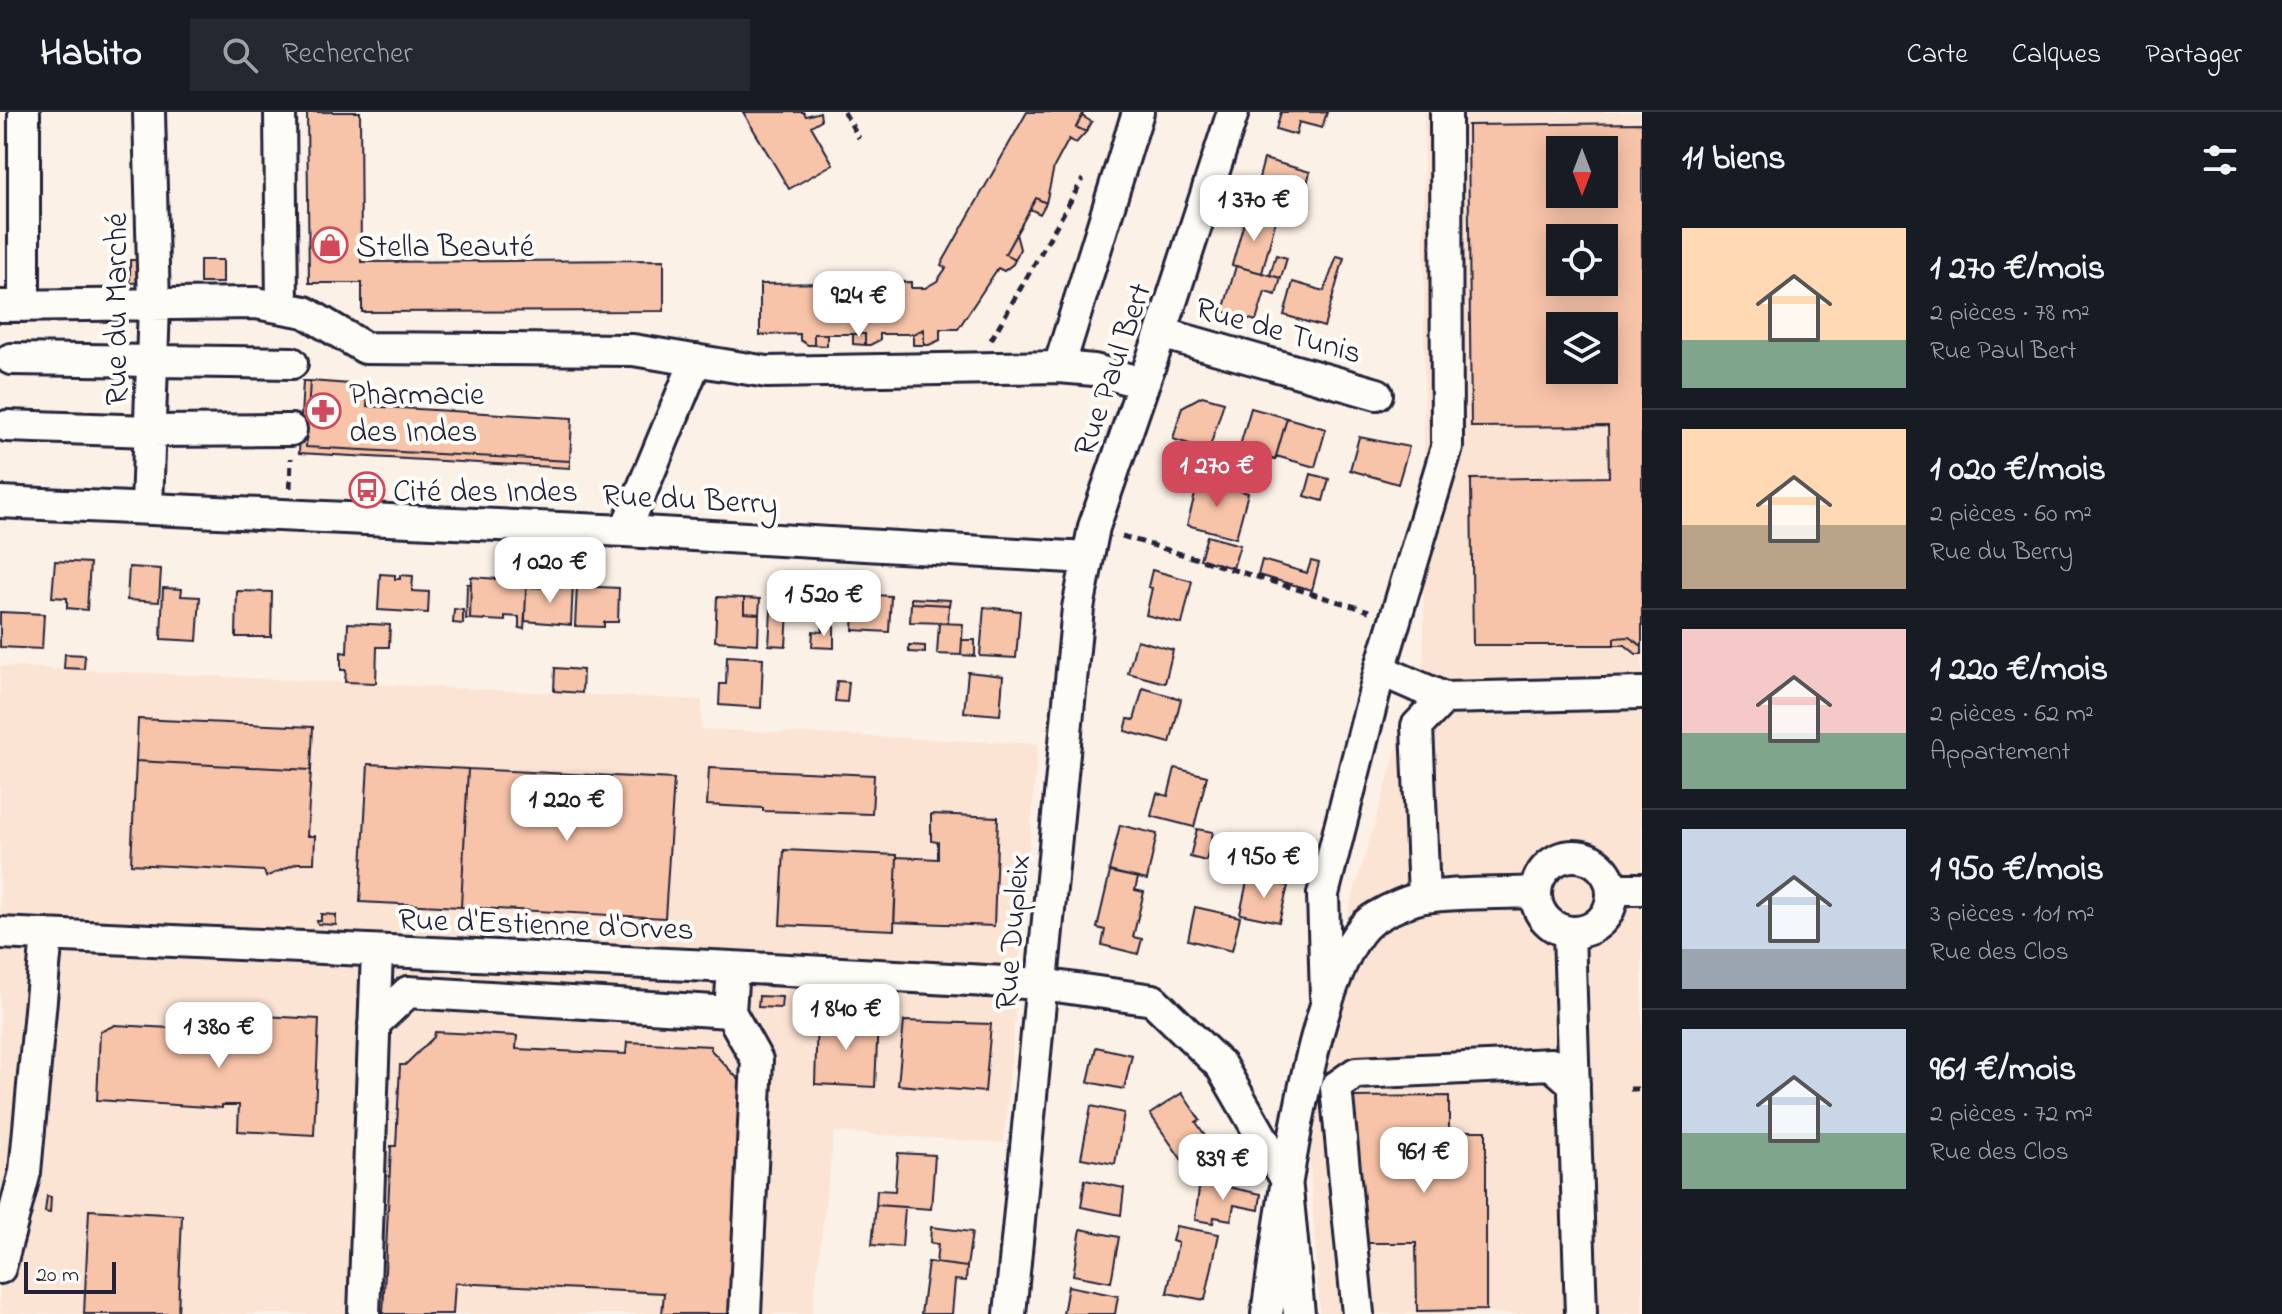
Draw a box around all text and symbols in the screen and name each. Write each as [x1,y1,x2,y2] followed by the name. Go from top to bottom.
[190,19,750,91] search box
[40,27,142,83] text: Habito
[218,33,262,77] icon: search
[282,33,413,77] text: Rechercher
[1907,35,1968,76] text: Carte
[2012,35,2101,76] text: Calques
[2145,35,2242,76] text: Partager
[1682,135,1786,185] text: 11 biens
[1546,136,1618,208] north arrow
[1546,136,1618,384] map controls
[2198,138,2242,182] icon: filters
[1180,175,1328,243] pin: 1 370 €
[1218,182,1290,220] text: 1 370 €
[95,212,142,405] street label: Rue du Marché
[1546,224,1618,296] button: locate
[356,225,535,272] place label: Stella Beauté
[311,226,349,264] shop icon: Stella Beauté
[1930,245,2105,295] text: 1 270 €/mois
[1746,260,1842,356] icon: home
[803,271,915,339] pin: 924 €
[1063,277,1166,463] street label: Rue Paul Bert
[831,278,887,316] text: 924 €
[1189,286,1367,379] street label: Rue de Tunis
[1930,295,2090,333] text: 2 pièces · 78 m²
[1546,312,1618,384] button: layers
[1930,333,2076,371] text: Rue Paul Bert
[349,373,485,457] place label: Pharmacie des Indes
[304,392,342,430] pharmacy icon: Pharmacie des Indes
[1143,441,1291,509] pin: 1 270 €
[1930,446,2106,496] text: 1 020 €/mois
[1180,448,1254,486] text: 1 270 €
[1746,461,1842,557] icon: home
[393,470,578,517] place label: Cité des Indes
[348,471,386,509] bus stop icon: Cité des Indes
[601,473,779,530] street label: Rue du Berry
[1930,496,2092,534] text: 2 pièces · 60 m²
[1930,534,2073,572] text: Rue du Berry
[476,537,624,605] pin: 1 020 €
[513,544,587,582] text: 1 020 €
[750,570,898,638] pin: 1 520 €
[785,577,863,615] text: 1 520 €
[1930,646,2108,696] text: 1 220 €/mois
[1746,661,1842,757] icon: home
[1930,696,2094,734] text: 2 pièces · 62 m²
[1930,734,2070,772] text: Appartement
[493,775,641,843] pin: 1 220 €
[529,782,605,820] text: 1 220 €
[1190,832,1338,900] pin: 1 950 €
[1227,839,1301,877] text: 1 950 €
[1930,846,2104,896] text: 1 950 €/mois
[984,852,1045,1012] street label: Rue Dupleix
[1746,861,1842,957] icon: home
[1930,896,2095,934] text: 3 pièces · 101 m²
[397,898,695,955] street label: Rue d'Estienne d'Orves
[1930,934,2069,972] text: Rue des Clos
[772,984,920,1052] pin: 1 840 €
[810,991,882,1029] text: 1 840 €
[145,1002,293,1070] pin: 1 380 €
[183,1009,255,1047] text: 1 380 €
[1930,1046,2076,1096] text: 961 €/mois
[1746,1061,1842,1157] icon: home
[1930,1096,2093,1134] text: 2 pièces · 72 m²
[1368,1127,1480,1195] pin: 961 €
[1167,1134,1279,1202] pin: 839 €
[1398,1134,1450,1172] text: 961 €
[1930,1134,2069,1172] text: Rue des Clos
[1197,1141,1249,1179] text: 839 €
[24,1258,116,1294] scale bar
[36,1260,79,1292] text: 20 m

